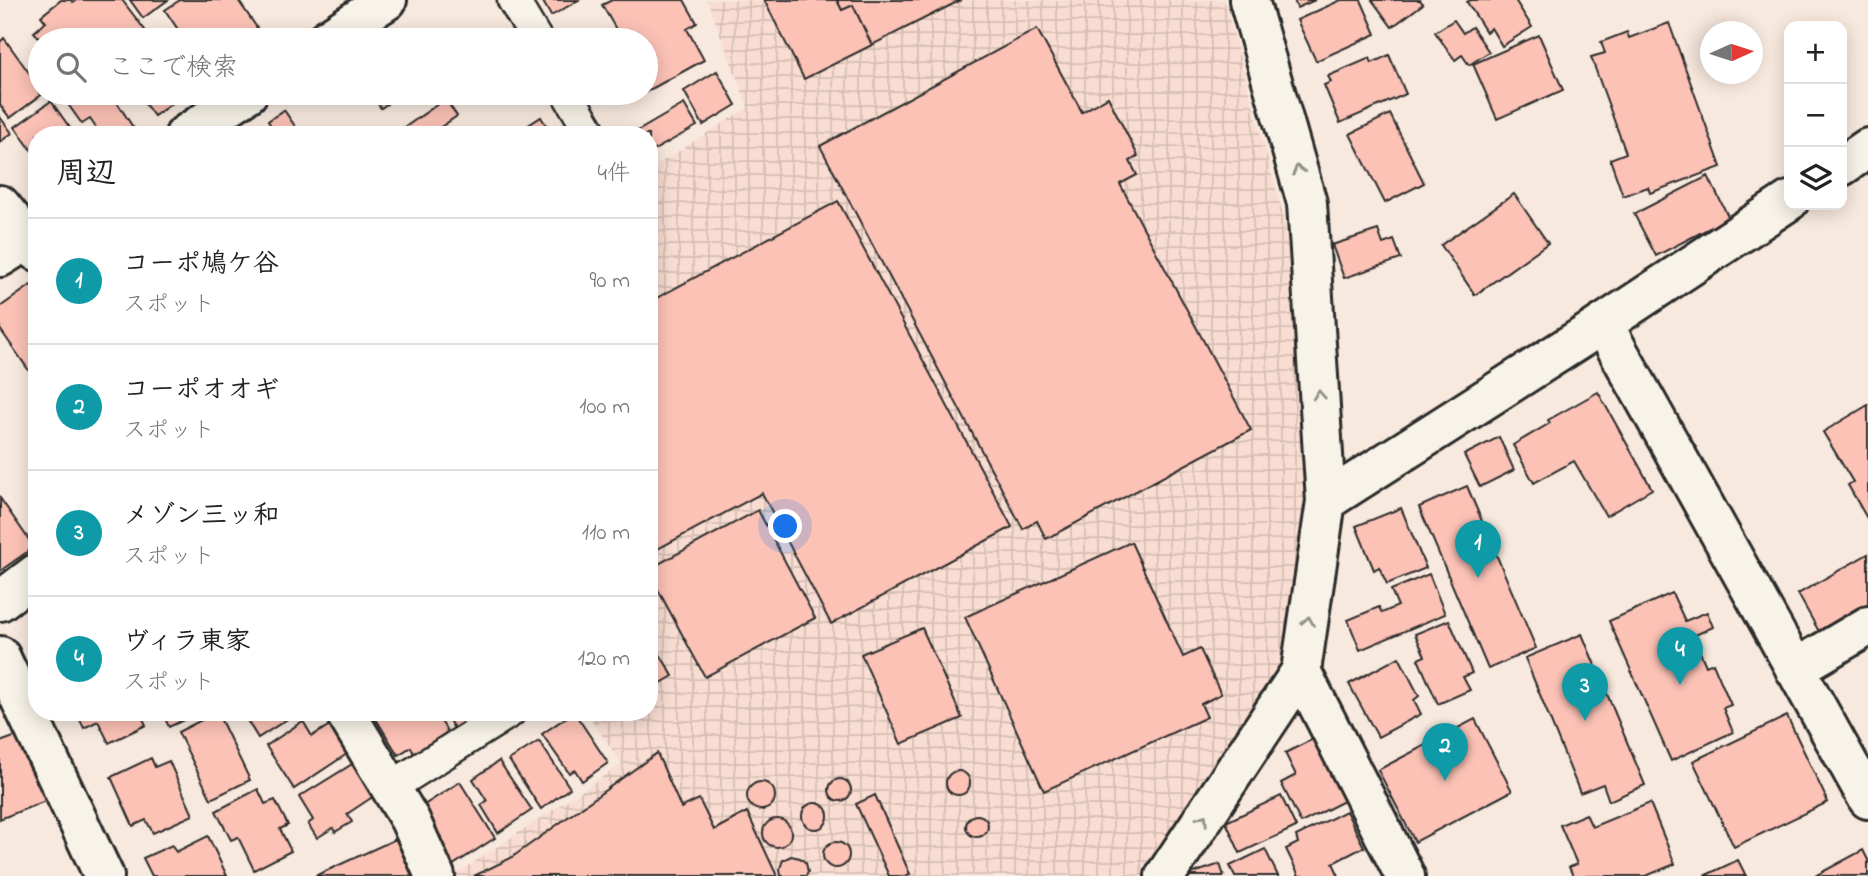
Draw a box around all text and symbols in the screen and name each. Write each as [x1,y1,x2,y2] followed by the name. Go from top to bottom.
[1700,21,1763,84] north arrow
[1784,21,1847,210] map controls
[1784,21,1847,84] button: +
[28,28,658,105] search box
[52,48,90,86] icon: search
[108,50,238,88] text: ここで検索
[1784,84,1847,147] button: −
[1784,147,1847,210] button: layers
[56,153,116,197] text: 周辺
[598,158,630,191] text: 4件
[1291,164,1306,176] one-way arrow
[123,246,279,284] text: コーポ鳩ケ谷
[75,265,83,298] text: 1
[590,265,630,298] text: 90 m
[123,289,215,322] text: スポット
[123,372,279,410] text: コーポオオギ
[1312,390,1327,401] one-way arrow
[73,391,85,424] text: 2
[579,391,630,424] text: 100 m
[123,415,215,448] text: スポット
[123,498,279,536] text: メゾン三ッ和
[768,509,802,543] your location
[74,517,84,550] text: 3
[582,517,630,550] text: 110 m
[1455,520,1501,578] pin: 1
[123,541,215,574] text: スポット
[1300,616,1315,627] one-way arrow
[123,624,251,662] text: ヴィラ東家
[1657,627,1703,685] pin: 4
[74,643,84,676] text: 4
[578,643,630,676] text: 120 m
[1562,663,1608,721] pin: 3
[123,667,215,700] text: スポット
[1422,723,1468,781] pin: 2
[1195,814,1207,827] one-way arrow

